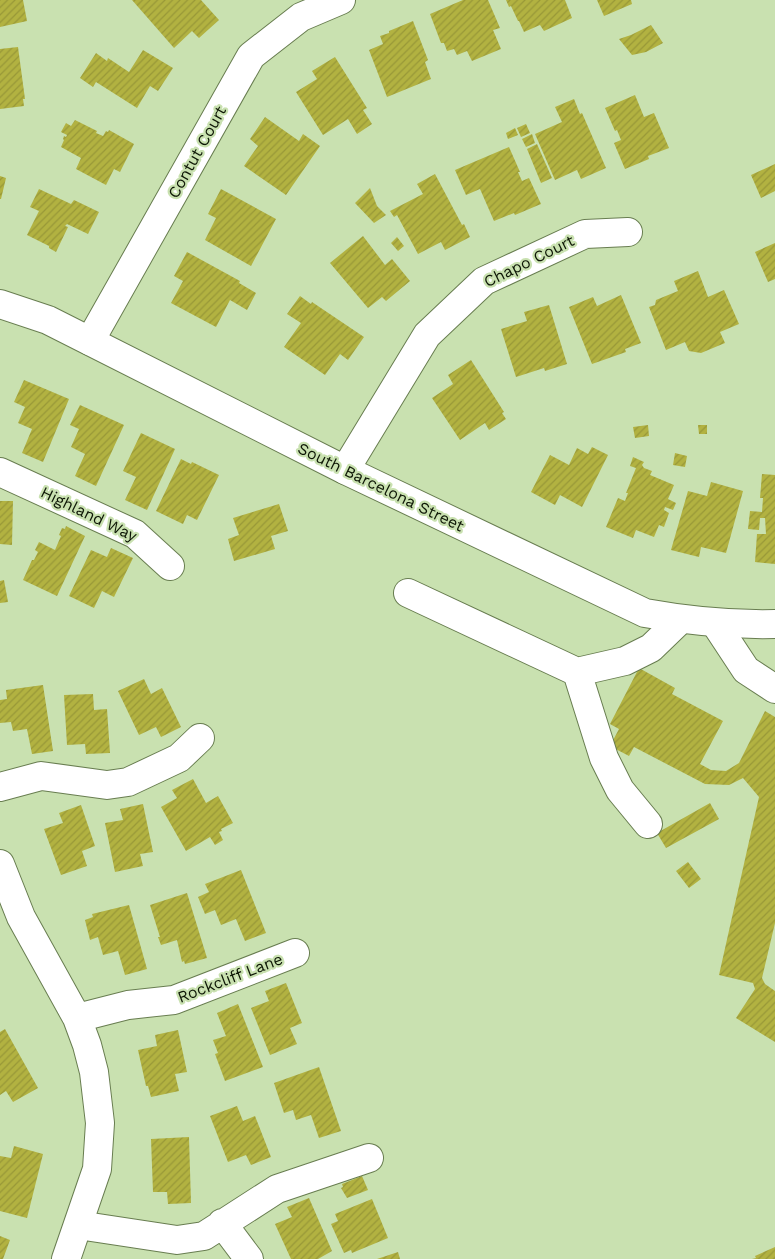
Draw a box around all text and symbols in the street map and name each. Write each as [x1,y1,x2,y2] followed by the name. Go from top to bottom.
[164,102,230,201] street label: Contut Court
[481,231,578,291] street label: Chapo Court
[295,438,467,536] street label: South Barcelona Street
[38,482,141,546] street label: Highland Way
[175,949,285,1007] street label: Rockcliff Lane

